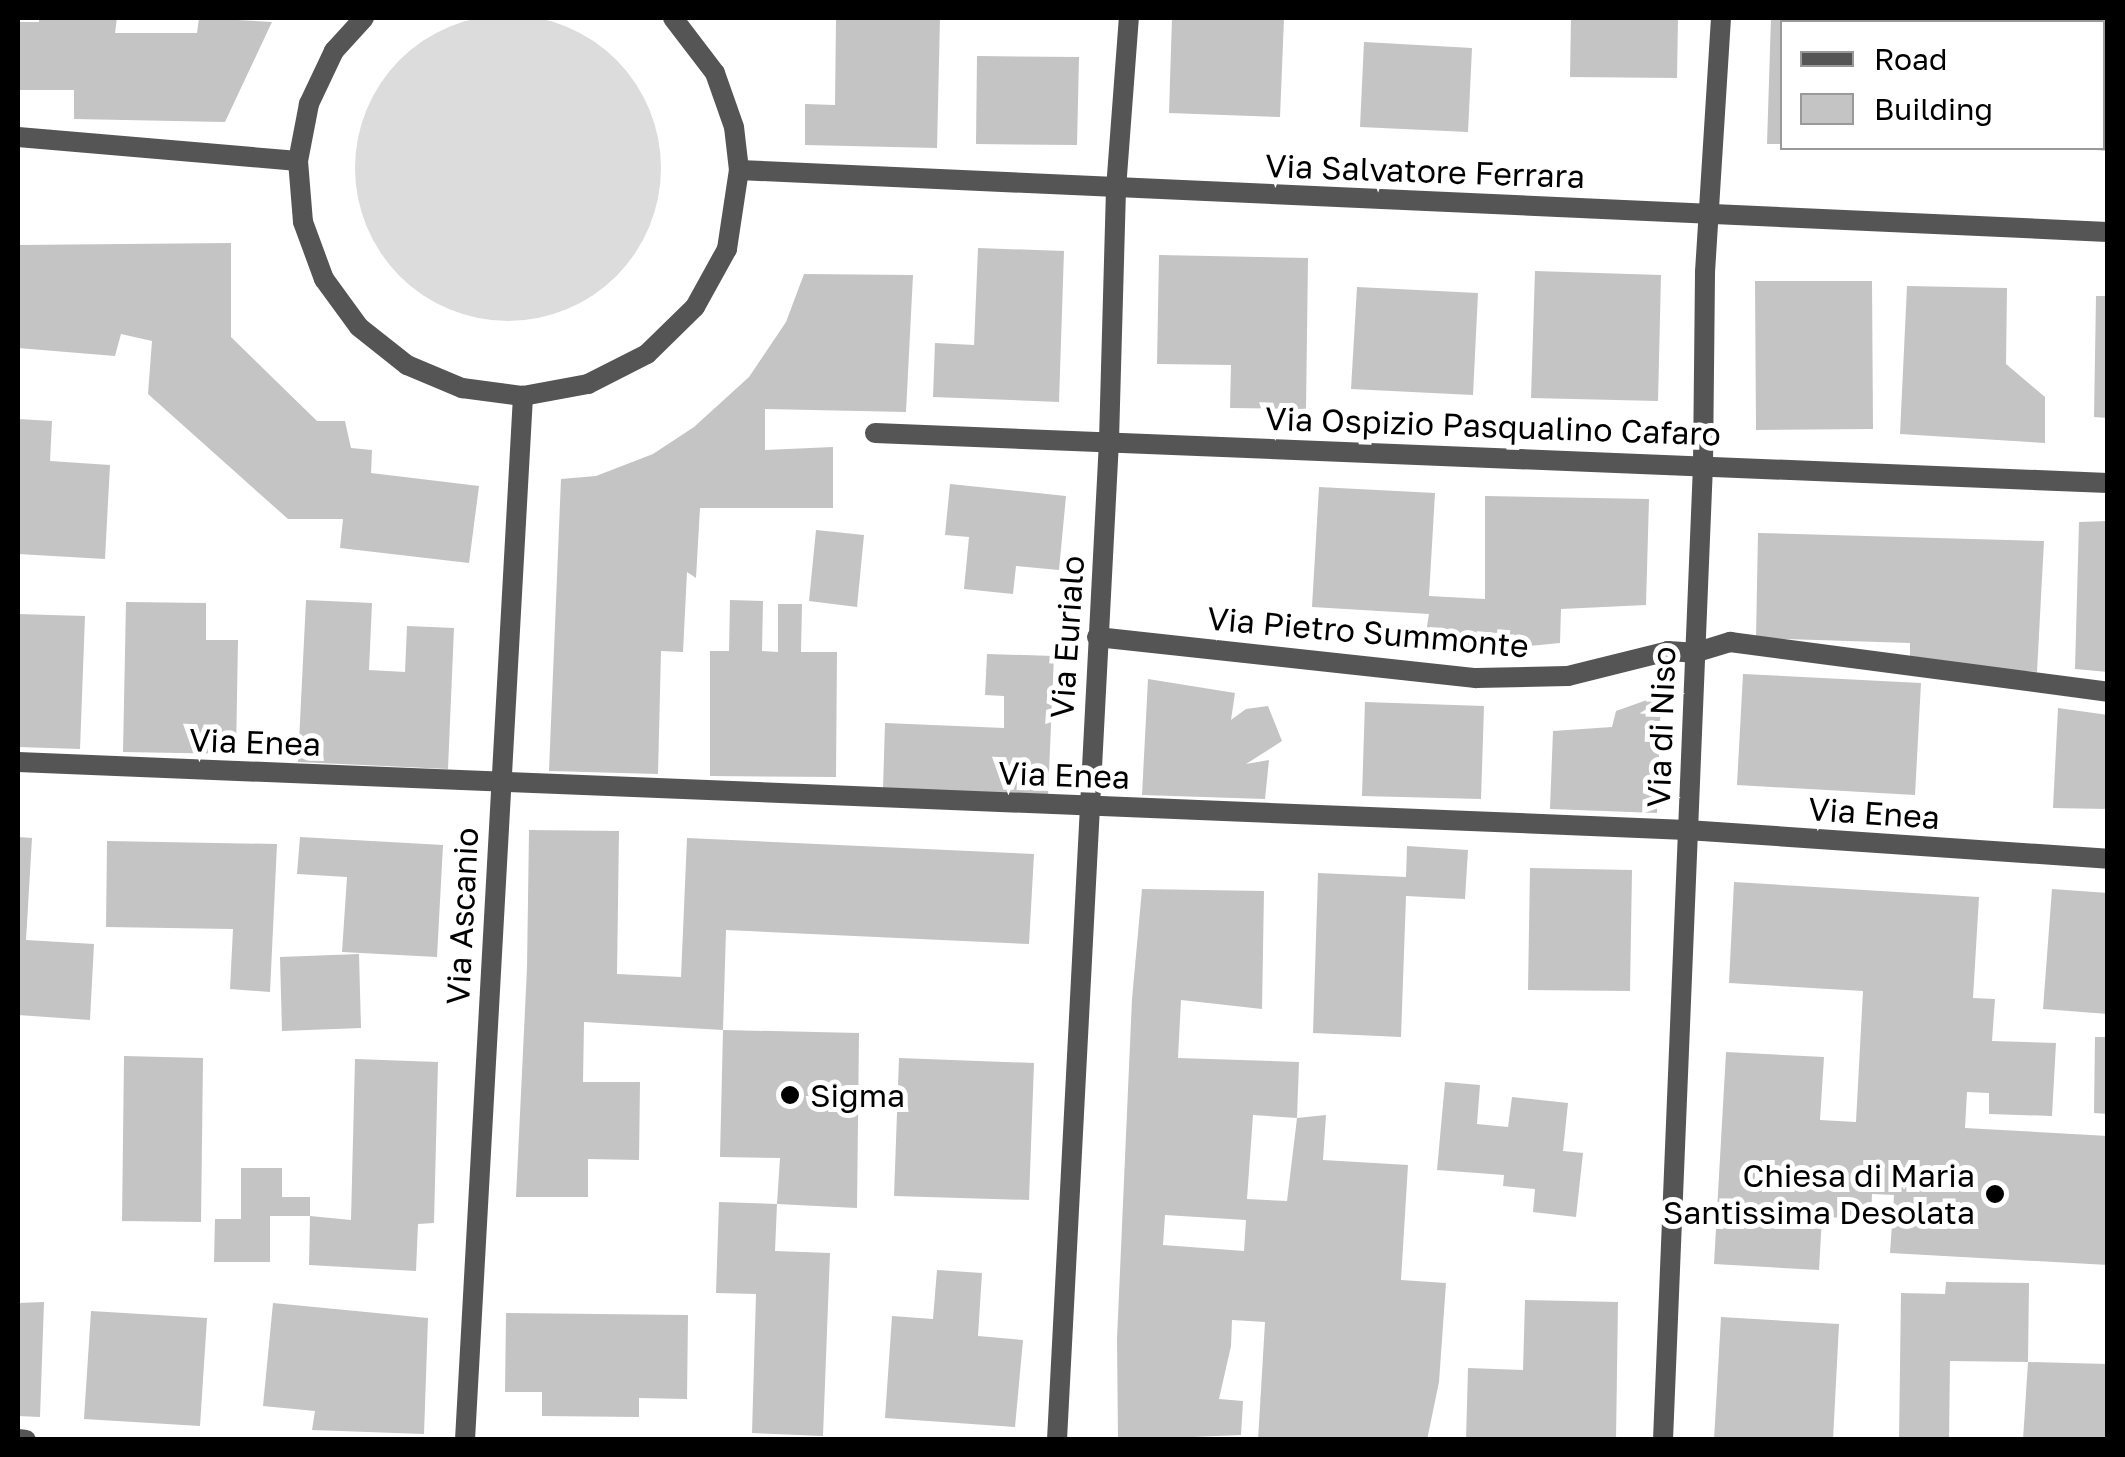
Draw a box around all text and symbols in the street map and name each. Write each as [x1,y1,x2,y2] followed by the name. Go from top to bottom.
[1780,20,2105,150] legend
[1874,41,1948,77] text: Road
[1874,91,1993,127] text: Building
[1264,146,1586,196] street label: Via Salvatore Ferrara
[1265,399,1721,453] street label: Via Ospizio Pasqualino Cafaro
[1042,554,1092,720] street label: Via Eurialo
[1206,599,1530,665] street label: Via Pietro Summonte
[1639,646,1683,808] street label: Via di Niso
[188,721,322,763] street label: Via Enea
[997,754,1131,796] street label: Via Enea
[1807,789,1941,837] street label: Via Enea
[438,826,486,1006] street label: Via Ascanio
[810,1076,905,1114] place label: Sigma
[779,1084,801,1106] marker: Sigma
[1663,1157,1975,1232] place label: Chiesa di Maria Santissima Desolata
[1984,1183,2006,1205] marker: Chiesa di Maria Santissima Desolata

